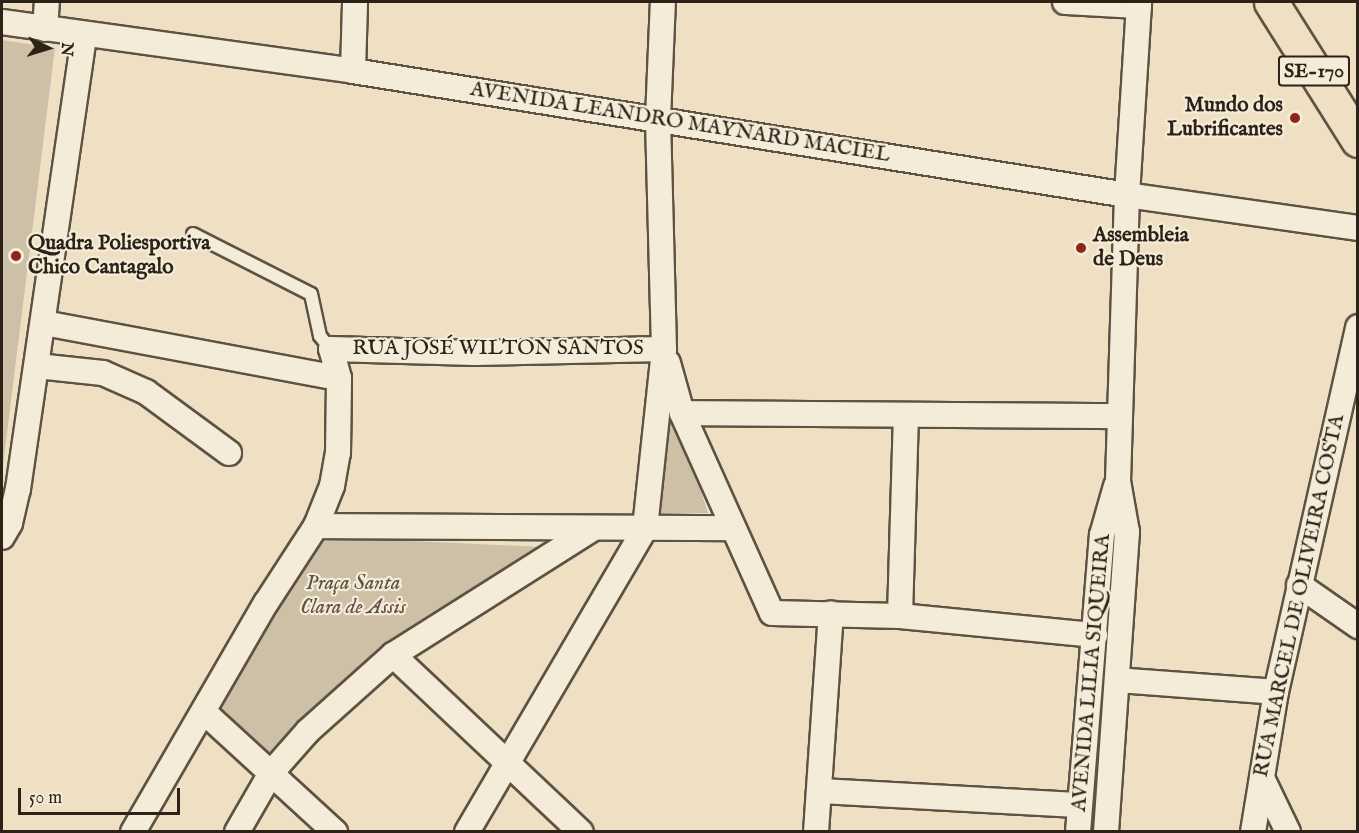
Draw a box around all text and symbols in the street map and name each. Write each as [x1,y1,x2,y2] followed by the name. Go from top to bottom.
[18,18,78,78] north arrow
[55,42,76,57] text: N
[1276,54,1352,88] road number: SE-170
[468,77,892,169] street label: AVENIDA LEANDRO MAYNARD MACIEL
[1167,93,1283,143] place label: Mundo dos Lubrificantes
[1288,111,1302,125] marker: Mundo dos Lubrificantes
[1093,223,1189,273] place label: Assembleia de Deus
[28,231,210,281] place label: Quadra Poliesportiva Chico Cantagalo
[1074,241,1088,255] marker: Assembleia de Deus
[9,249,23,263] marker: Quadra Poliesportiva Chico Cantagalo
[352,336,644,362] street label: RUA JOSÉ WILTON SANTOS
[1249,412,1351,780] street label: RUA MARCEL DE OLIVEIRA COSTA
[1067,533,1117,813] street label: AVENIDA LILIA SIQUEIRA
[300,571,406,621] park label: Praça Santa Clara de Assis
[21,776,183,814] scale bar
[29,787,62,810] text: 50 m

